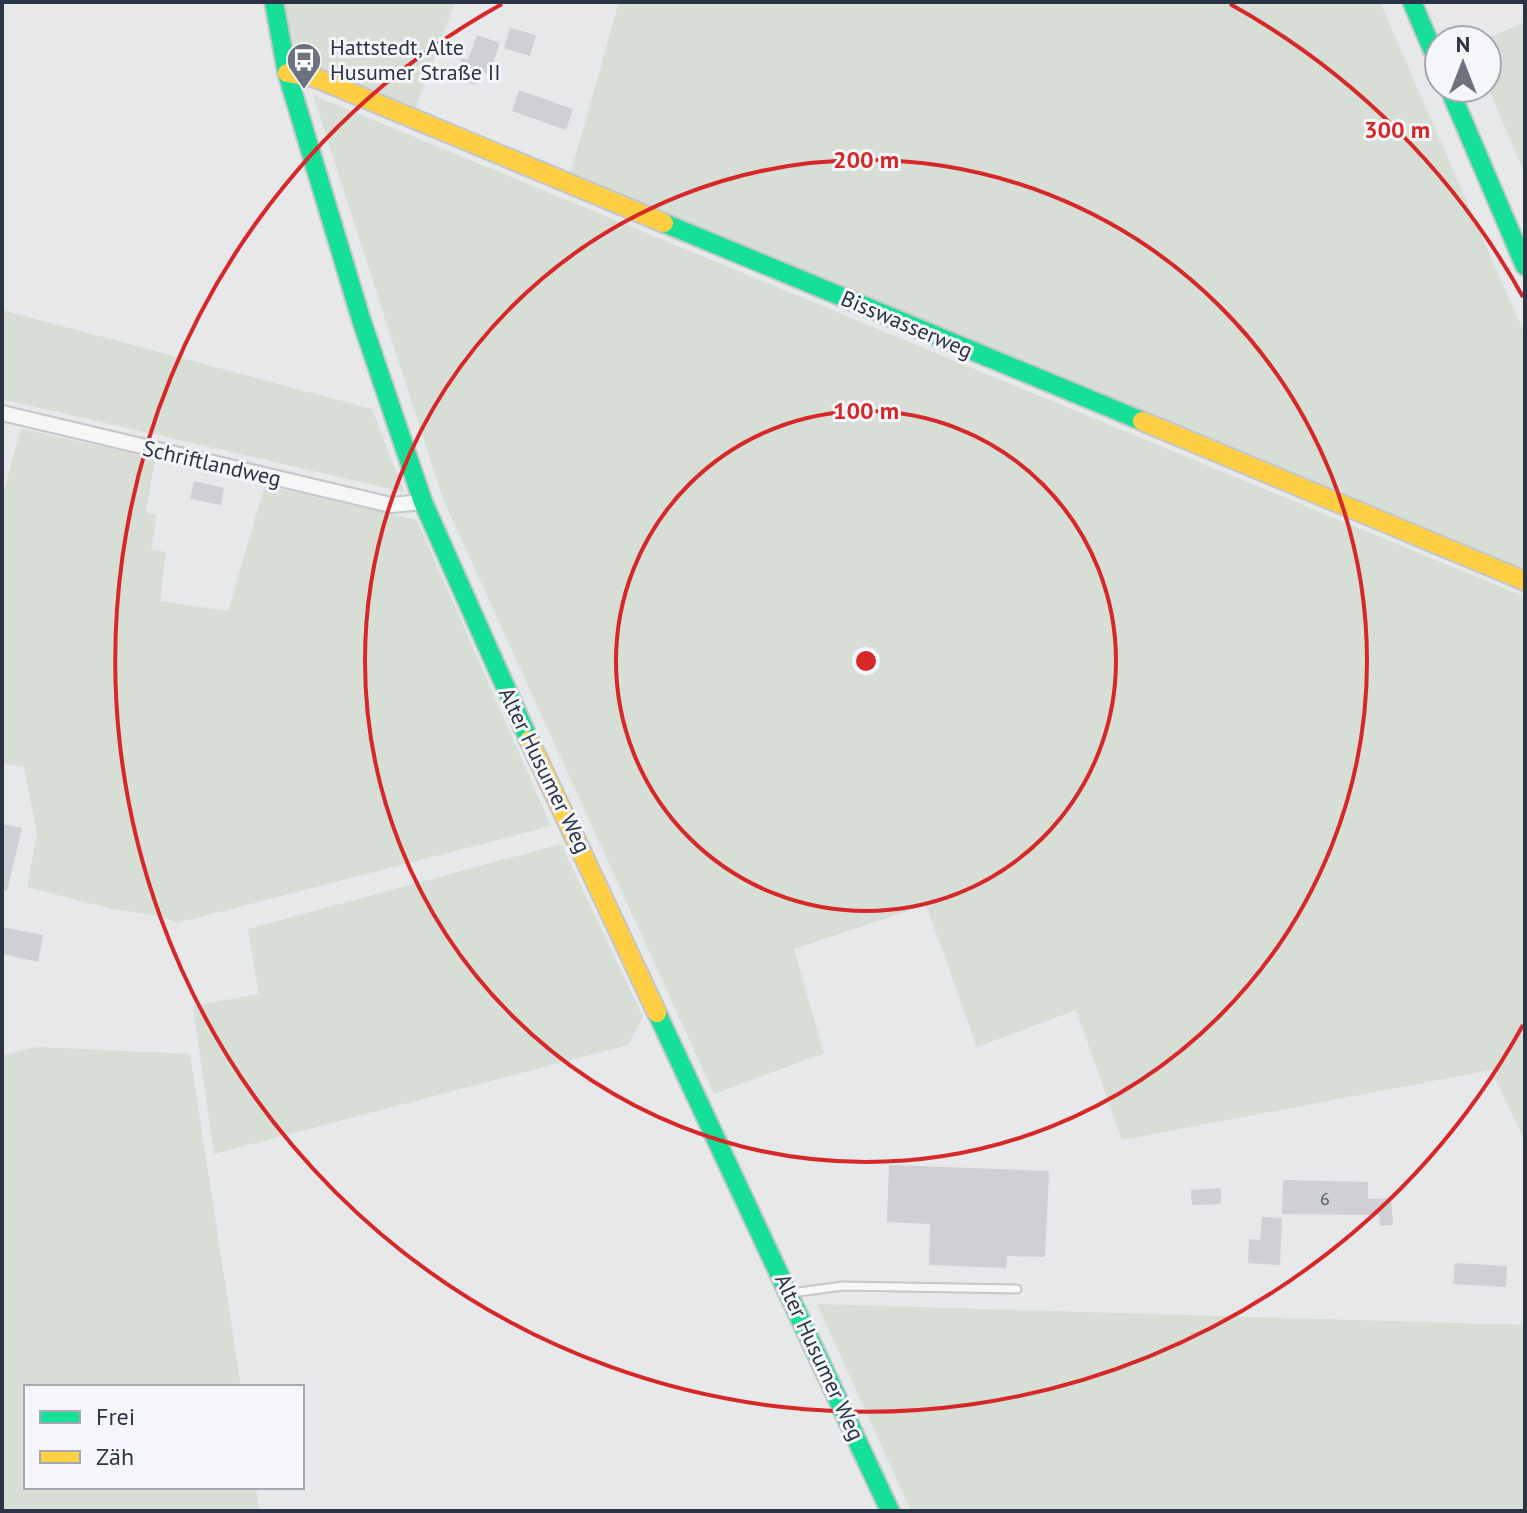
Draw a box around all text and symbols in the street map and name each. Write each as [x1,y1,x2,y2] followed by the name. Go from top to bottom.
[1423,24,1503,104] north arrow
[1456,30,1470,58] text: N
[330,33,501,86] place label: Hattstedt, Alte Husumer Straße II
[285,41,323,91] bus stop icon: Hattstedt, Alte Husumer Straße II
[1364,114,1430,145] text: 300 m
[833,144,899,175] text: 200 m
[837,284,977,364] street label: Bisswasserweg
[833,395,899,426] text: 100 m
[140,433,284,493] street label: Schriftlandweg
[852,647,880,675] centre of rings
[493,683,597,857] street label: Alter Husumer Weg
[1320,1187,1330,1210] house number: 6
[769,1269,871,1445] street label: Alter Husumer Weg
[24,1385,304,1489] legend
[96,1401,135,1432] text: Frei
[96,1441,134,1472] text: Zäh

